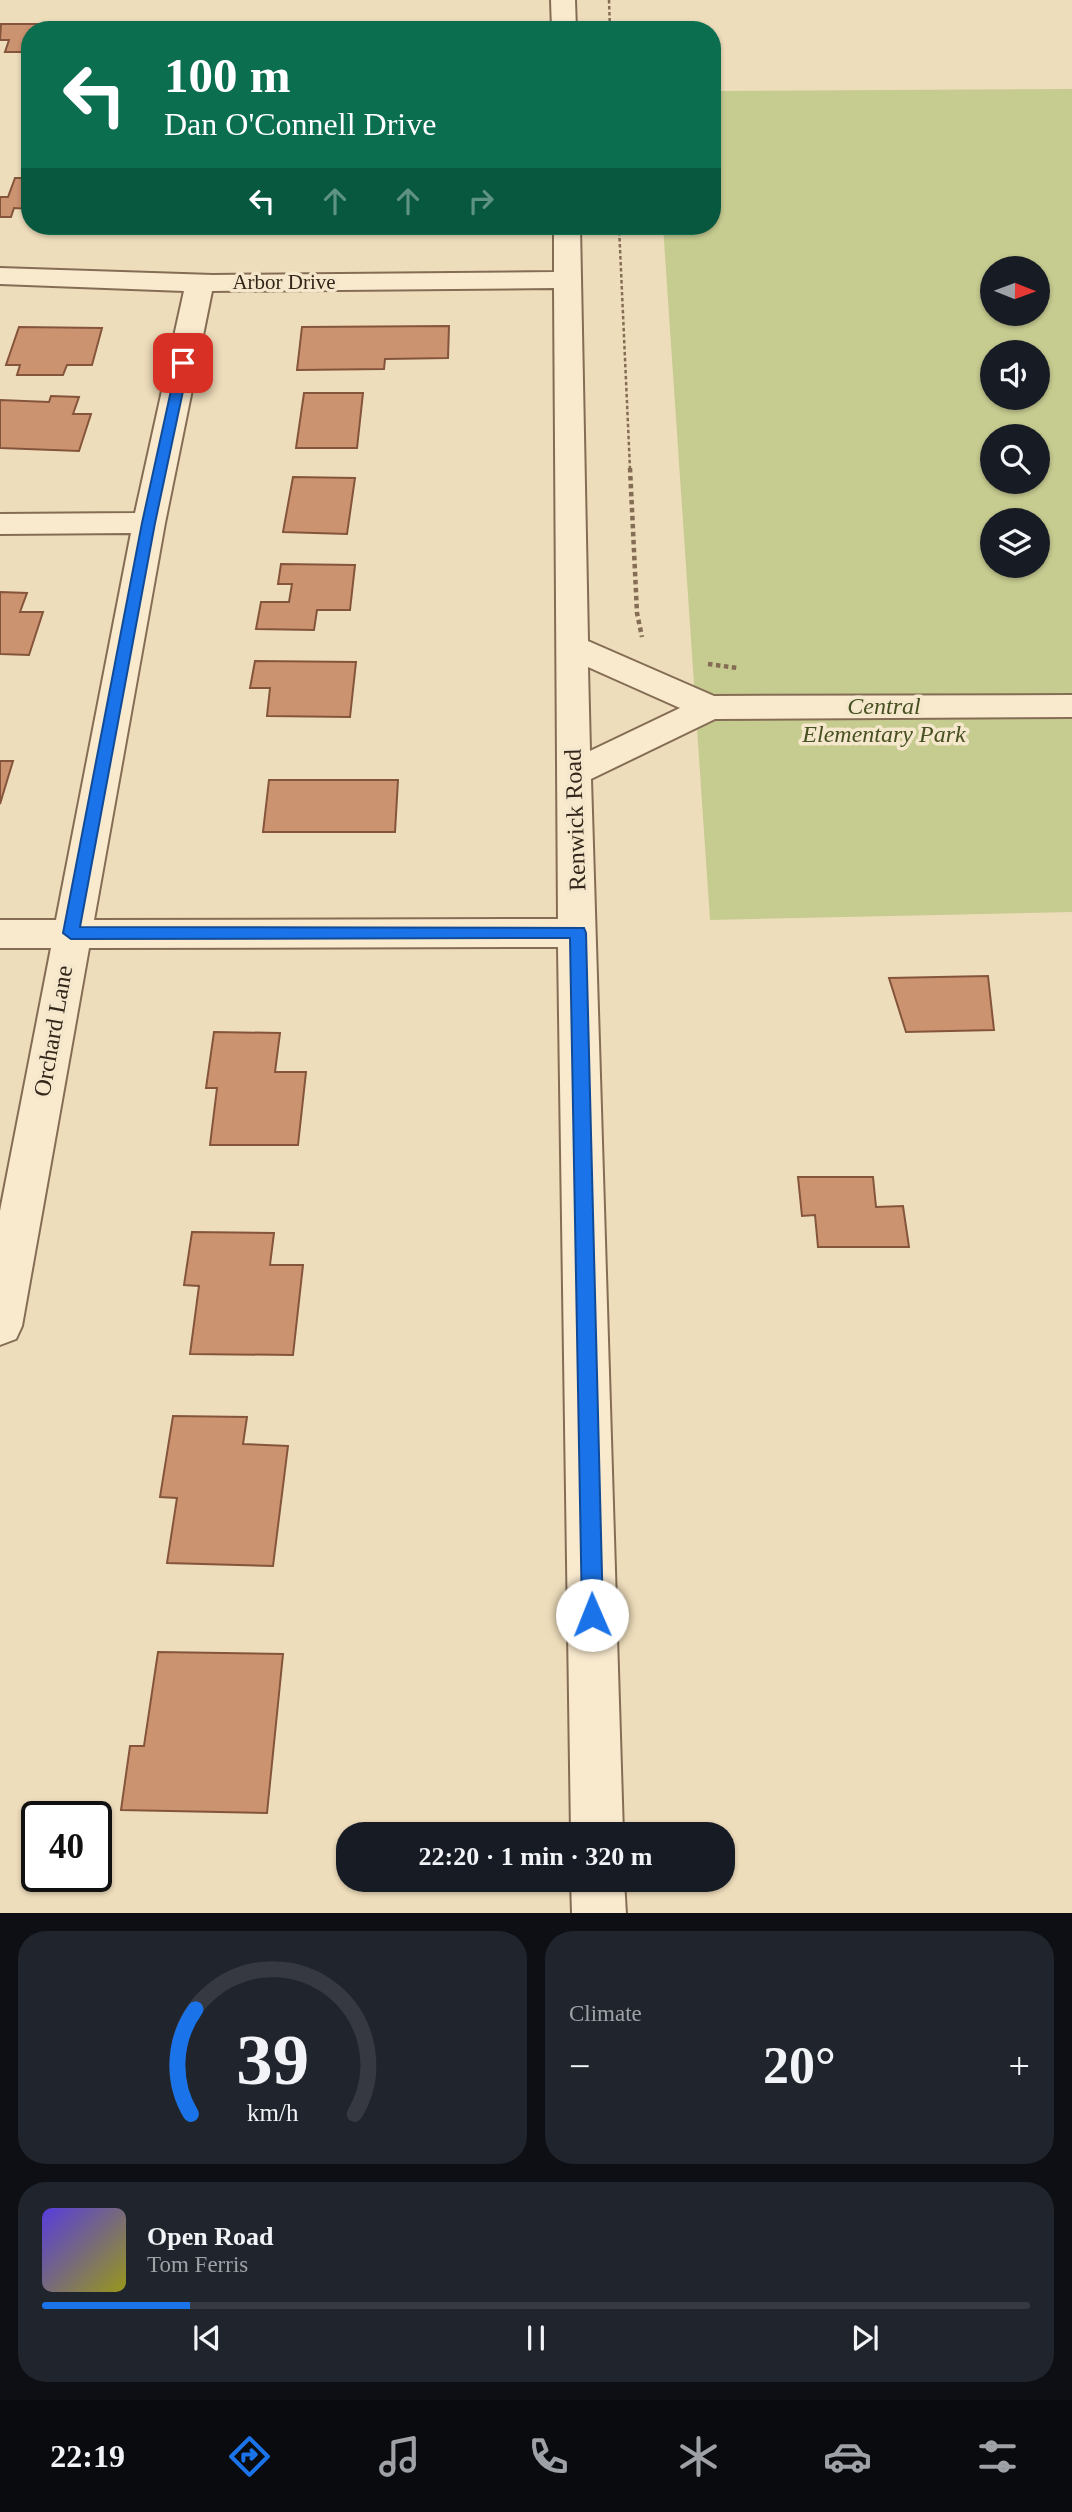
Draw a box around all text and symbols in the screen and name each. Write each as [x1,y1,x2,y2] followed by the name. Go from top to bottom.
[164,48,291,103] text: 100 m
[49,49,140,140] icon: left
[164,106,436,142] text: Dan O'Connell Drive
[243,182,281,220] icon: left
[316,182,354,220] icon: ahead
[389,182,427,220] icon: ahead
[462,182,500,220] icon: right
[980,256,1050,326] north arrow
[980,256,1050,578] map controls
[232,270,336,294] street label: Arbor Drive
[153,333,213,393] pin
[980,340,1050,410] button: sound
[164,344,202,382] icon: arrive
[980,424,1050,494] button: search
[980,508,1050,578] button: layers
[801,693,966,747] park label: Central Elementary Park
[560,749,590,891] street label: Renwick Road
[29,963,77,1099] street label: Orchard Lane
[555,1578,629,1652] position arrow
[21,1801,112,1892] speed limit sign: 40
[419,1842,653,1871] text: 22:20 · 1 min · 320 m
[569,2001,642,2026] text: Climate
[236,2019,309,2100] text: 39
[763,2037,836,2094] text: 20°
[569,2045,590,2087] text: −
[1009,2045,1030,2087] text: +
[247,2098,299,2125] text: km/h
[147,2222,273,2251] text: Open Road
[147,2252,248,2277] text: Tom Ferris
[188,2319,226,2357] icon: previous
[517,2319,555,2357] icon: pause
[846,2319,884,2357] icon: next
[225,2432,274,2481] icon: directions
[375,2432,424,2481] icon: music
[524,2432,573,2481] icon: phone
[674,2432,723,2481] icon: climate
[823,2432,872,2481] icon: car
[973,2432,1022,2481] icon: filters
[50,2438,125,2474] text: 22:19

